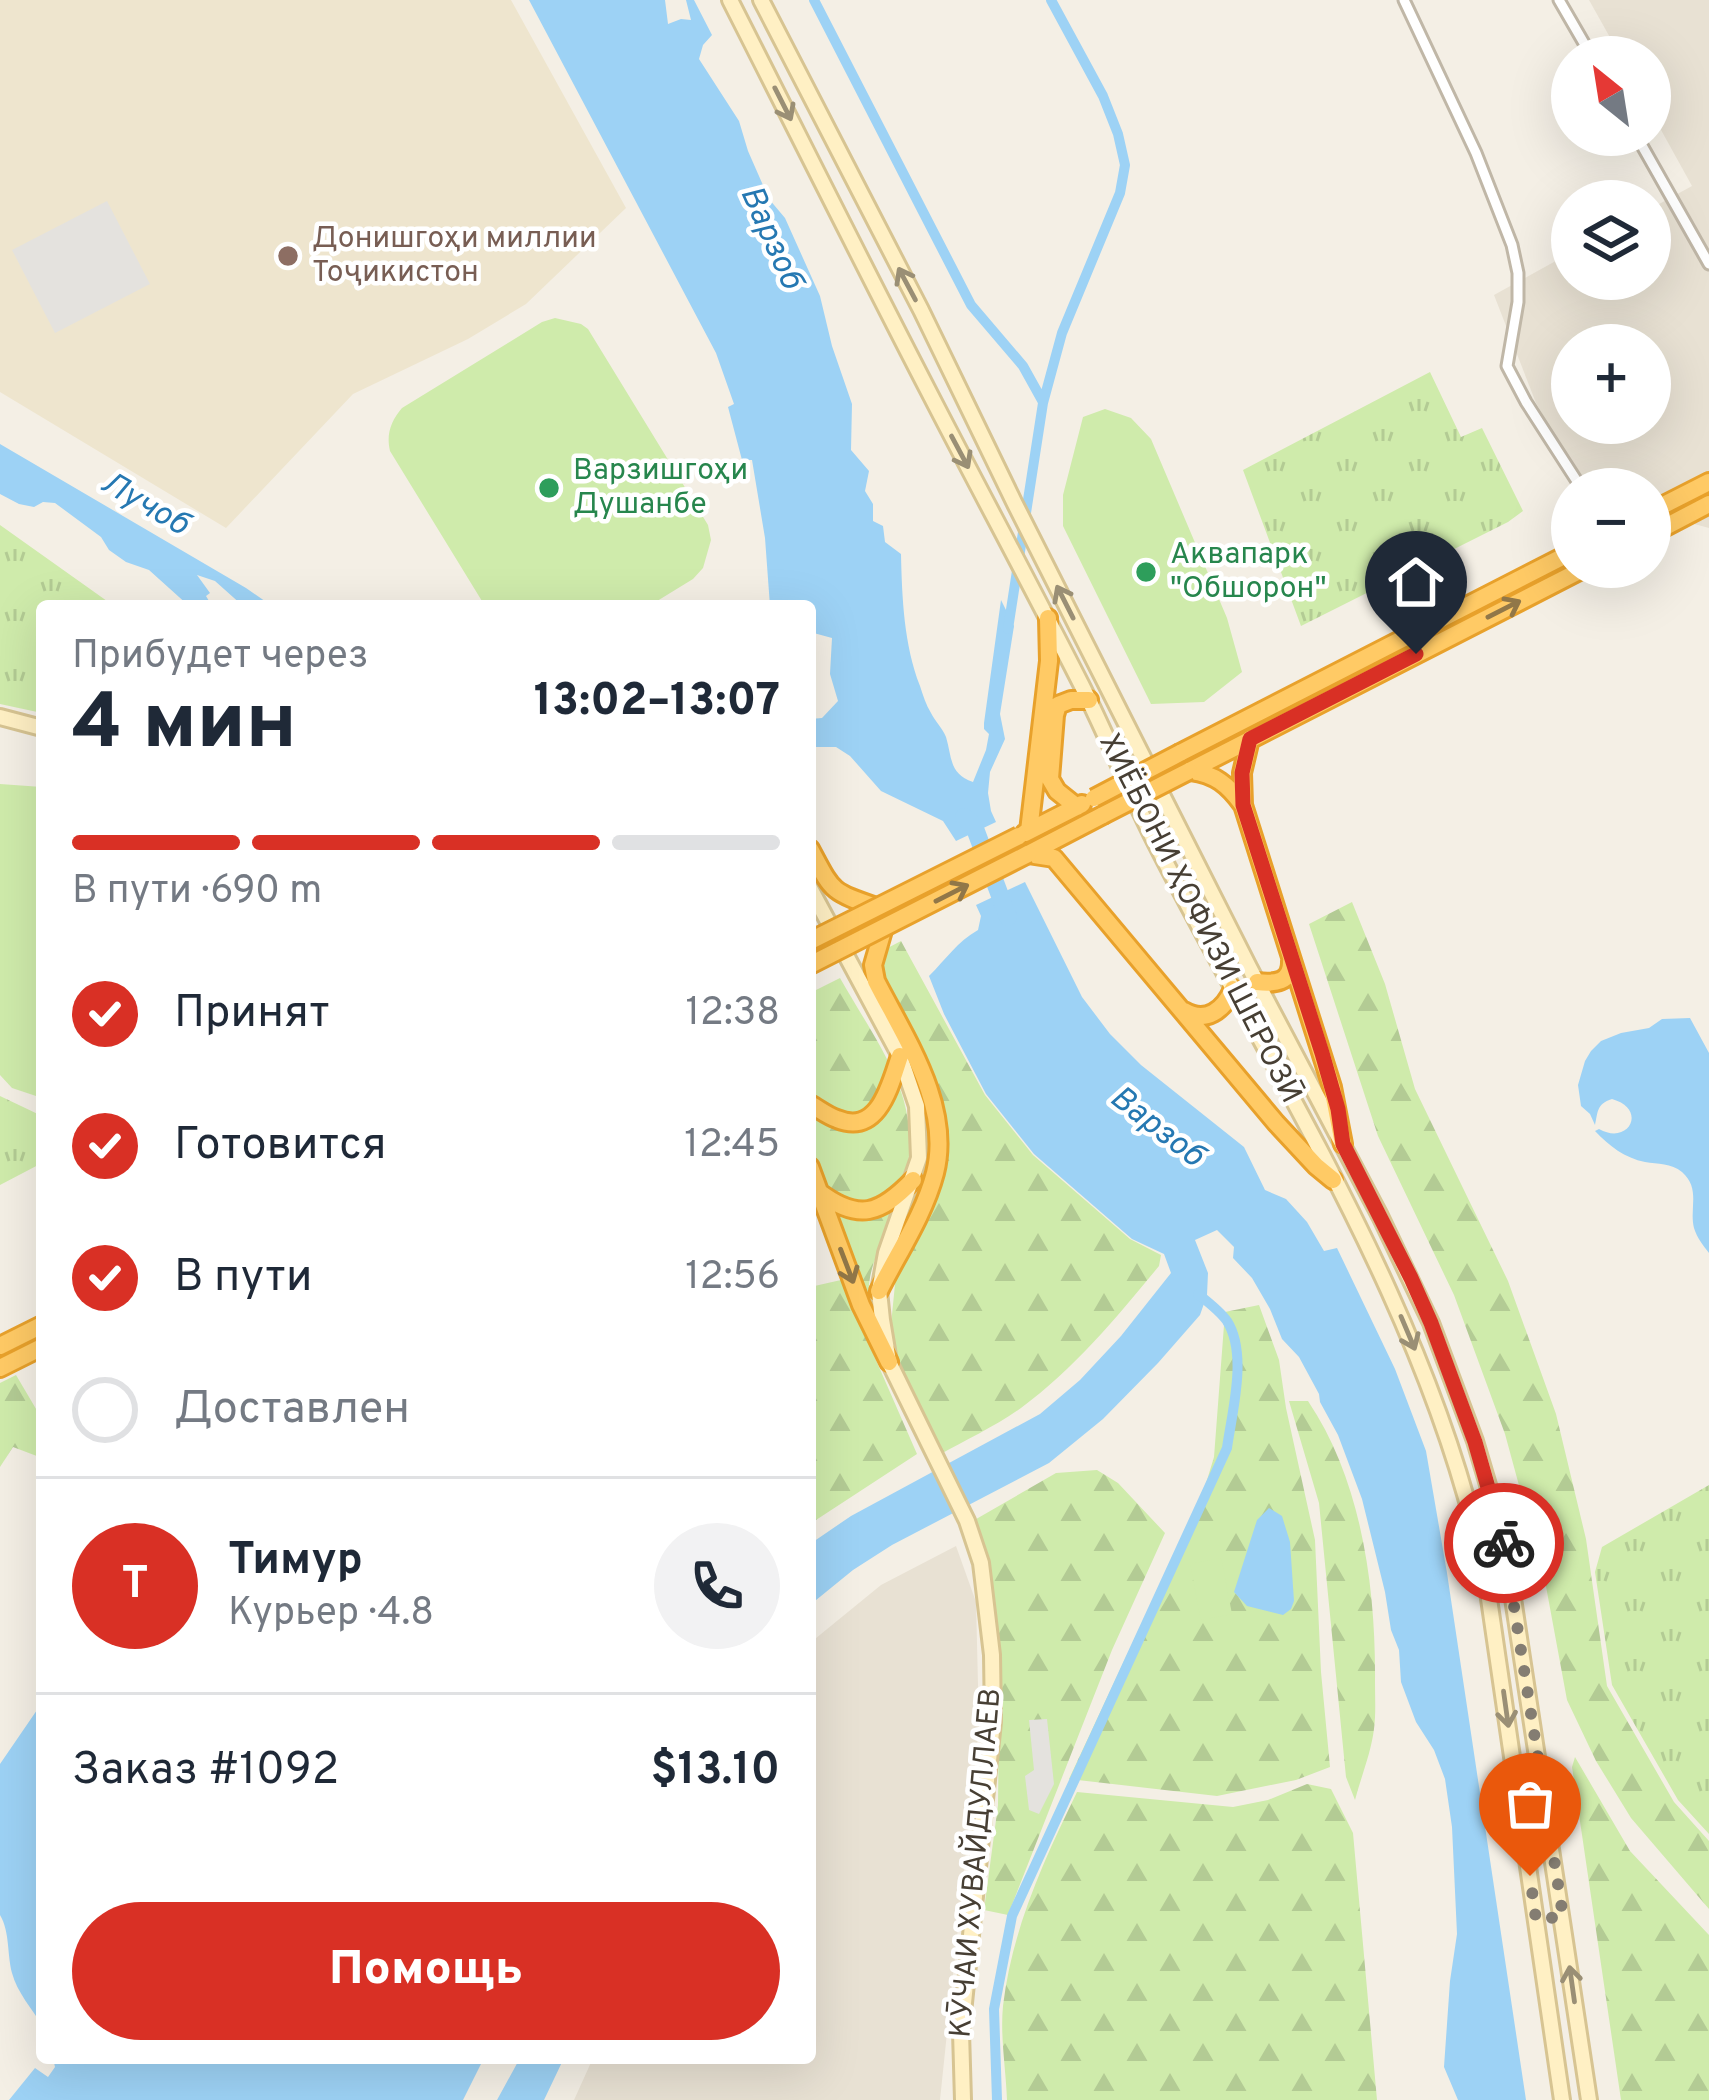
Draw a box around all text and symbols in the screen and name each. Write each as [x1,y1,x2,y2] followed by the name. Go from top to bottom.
[1551,36,1671,156] north arrow
[1551,36,1671,588] map controls
[773,86,796,121] one-way arrow
[729,180,813,299] water label: Варзоб
[1551,180,1671,300] button: layers
[312,221,597,292] place label: Донишгоҳи миллии Тоҷикистон
[275,243,301,269] marker: Донишгоҳи миллии Тоҷикистон
[895,266,918,302] one-way arrow
[1551,324,1671,444] button: +
[950,433,973,469] one-way arrow
[573,453,748,524] place label: Варзишгоҳи Душанбе
[92,463,198,549] water label: Лучоб
[1551,468,1671,588] button: −
[536,475,562,501] marker: Варзишгоҳи Душанбе
[1365,531,1467,654] pin
[1170,537,1326,608] place label: Аквапарк "Обшорон"
[1383,549,1449,615] icon: home
[1133,559,1159,585] marker: Аквапарк "Обшорон"
[1052,585,1075,620] one-way arrow
[1486,597,1521,620] one-way arrow
[72,633,369,682] text: Прибудет через
[534,674,780,731] text: 13:02–13:07
[72,677,297,776] text: 4 мин
[1090,727,1310,1110] street label: ХИЁБОНИ ҲОФИЗИ ШЕРОЗӢ
[72,868,322,917] text: В пути · 690 m
[934,880,969,903] one-way arrow
[72,981,138,1047] icon: check
[174,986,330,1043] text: Принят
[686,990,780,1039] text: 12:38
[1100,1078,1214,1180] water label: Варзоб
[72,1113,138,1179] icon: check
[174,1118,387,1175] text: Готовится
[684,1122,780,1171] text: 12:45
[72,1245,138,1311] icon: check
[837,1247,859,1284] one-way arrow
[174,1250,312,1307] text: В пути
[685,1254,780,1303] text: 12:56
[1399,1314,1420,1351] one-way arrow
[174,1382,410,1439] text: Доставлен
[1444,1483,1564,1603] courier
[1471,1510,1537,1576] icon: bike
[654,1523,780,1649] button: phone
[228,1533,363,1590] text: Тимур
[121,1557,149,1614] text: Т
[228,1590,434,1639] text: Курьер · 4.8
[940,1686,1011,2039] street label: КӮЧАИ ХУВАЙДУЛЛАЕВ
[1495,1689,1518,1728] one-way arrow
[72,1743,339,1800] text: Заказ #1092
[650,1743,780,1800] text: $13.10
[1479,1753,1581,1876] pin
[1497,1771,1563,1837] icon: bag
[72,1902,780,2040] button: Помощь
[1560,1965,1583,2004] one-way arrow

